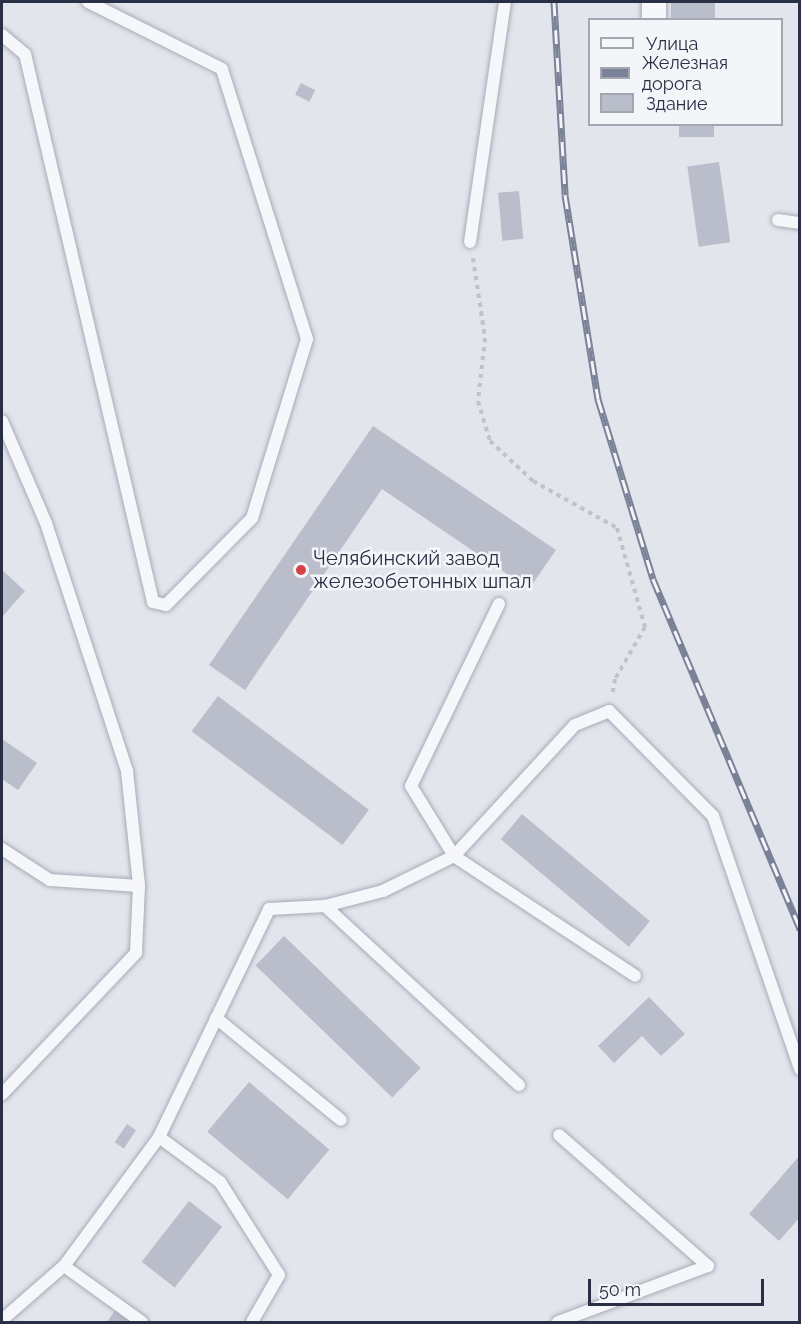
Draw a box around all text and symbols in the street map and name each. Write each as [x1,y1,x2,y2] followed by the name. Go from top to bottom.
[588,18,783,126] legend
[646,33,698,54] text: Улица
[642,52,728,94] text: Железная дорога
[646,93,708,114] text: Здание
[313,546,532,593] place label: Челябинский завод железобетонных шпал
[294,563,308,577] marker: Челябинский завод железобетонных шпал
[591,1267,766,1305] scale bar
[599,1279,641,1300] text: 50 m

